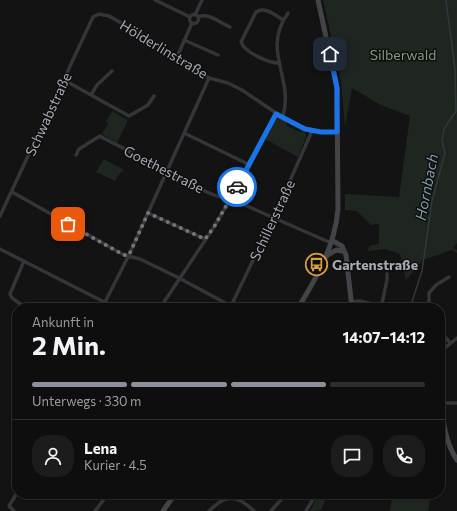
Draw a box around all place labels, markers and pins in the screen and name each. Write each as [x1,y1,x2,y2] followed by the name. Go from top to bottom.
[313,37,347,71] pin
[51,207,85,241] pin
[304,251,330,277] bus stop icon: Gartenstraße
[332,256,418,273] place label: Gartenstraße

